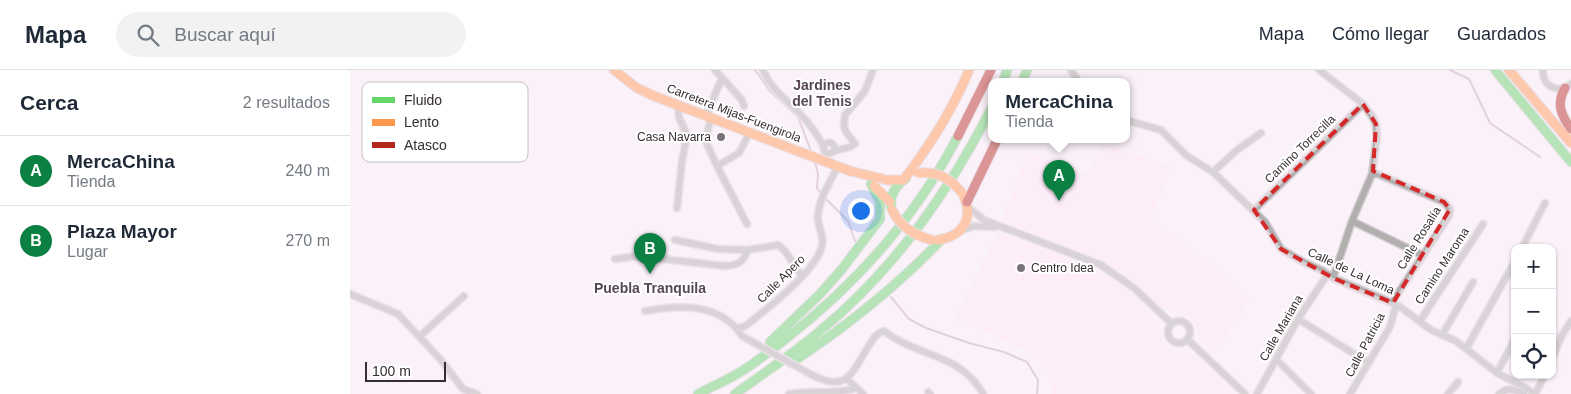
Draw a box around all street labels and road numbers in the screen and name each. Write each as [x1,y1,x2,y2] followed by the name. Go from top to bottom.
[665,81,803,145] street label: Carretera Mijas-Fuengirola
[1262,112,1338,186] street label: Camino Torrecilla
[1394,204,1444,272] street label: Calle Rosalía
[1412,225,1472,307] street label: Camino Maroma
[1305,245,1397,297] street label: Calle de La Loma
[754,252,808,306] street label: Calle Apero
[1256,292,1306,364] street label: Calle Mariana
[1342,310,1388,379] street label: Calle Patricia

